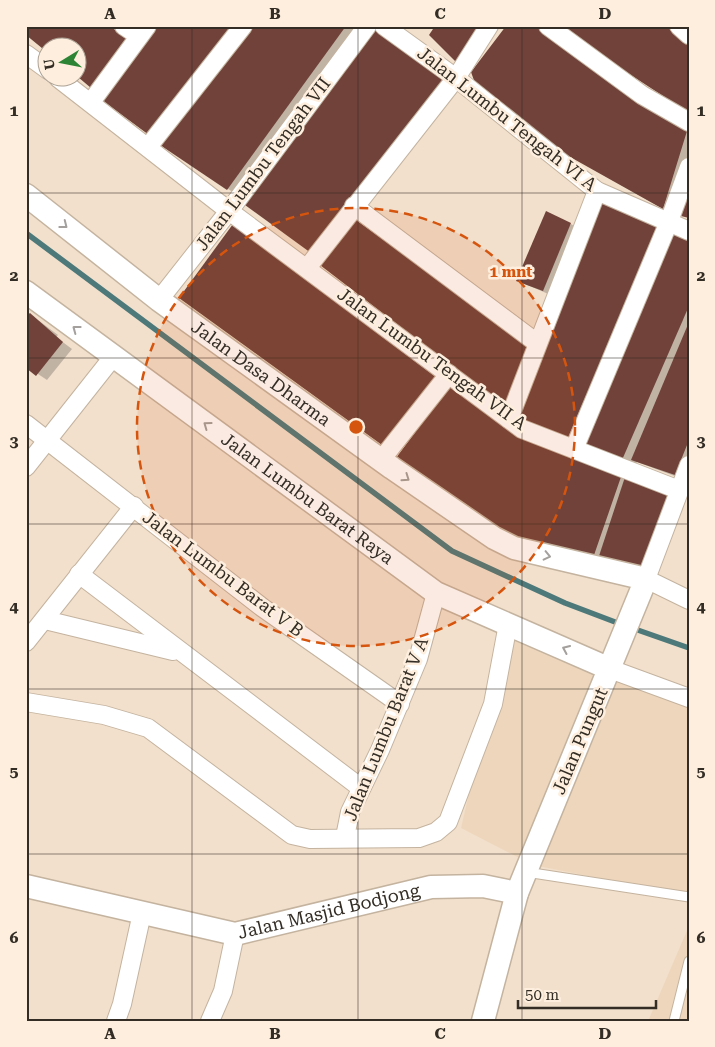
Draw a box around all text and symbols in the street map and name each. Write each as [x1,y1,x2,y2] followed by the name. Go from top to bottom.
[104,4,116,23] text: A
[269,4,281,23] text: B
[434,4,446,23] text: C
[599,4,612,23] text: D
[38,38,88,88] north arrow
[414,42,601,195] street label: Jalan Lumbu Tengah VI A
[40,57,58,71] text: U
[191,73,335,254] street label: Jalan Lumbu Tengah VII
[10,101,19,120] text: 1
[697,101,706,120] text: 1
[59,220,68,229] one-way arrow
[490,263,532,281] text: 1 mnt
[10,266,19,285] text: 2
[697,266,706,285] text: 2
[334,283,531,434] street label: Jalan Lumbu Tengah VII A
[187,316,335,430] street label: Jalan Dasa Dharma
[72,326,82,335] one-way arrow
[347,418,365,436] centre of rings
[204,423,213,431] one-way arrow
[217,428,398,568] street label: Jalan Lumbu Barat Raya
[10,432,19,451] text: 3
[697,432,706,451] text: 3
[400,472,410,481] one-way arrow
[139,506,308,641] street label: Jalan Lumbu Barat V B
[542,550,551,561] one-way arrow
[10,597,19,616] text: 4
[697,597,706,616] text: 4
[339,633,432,824] street label: Jalan Lumbu Barat V A
[562,645,571,656] one-way arrow
[548,684,612,797] street label: Jalan Pungut
[10,762,19,781] text: 5
[697,762,706,781] text: 5
[236,879,423,943] street label: Jalan Masjid Bodjong
[10,928,19,947] text: 6
[697,928,706,947] text: 6
[518,977,655,1009] scale bar
[525,986,560,1004] text: 50 m
[104,1024,116,1043] text: A
[269,1024,281,1043] text: B
[434,1024,446,1043] text: C
[599,1024,612,1043] text: D

